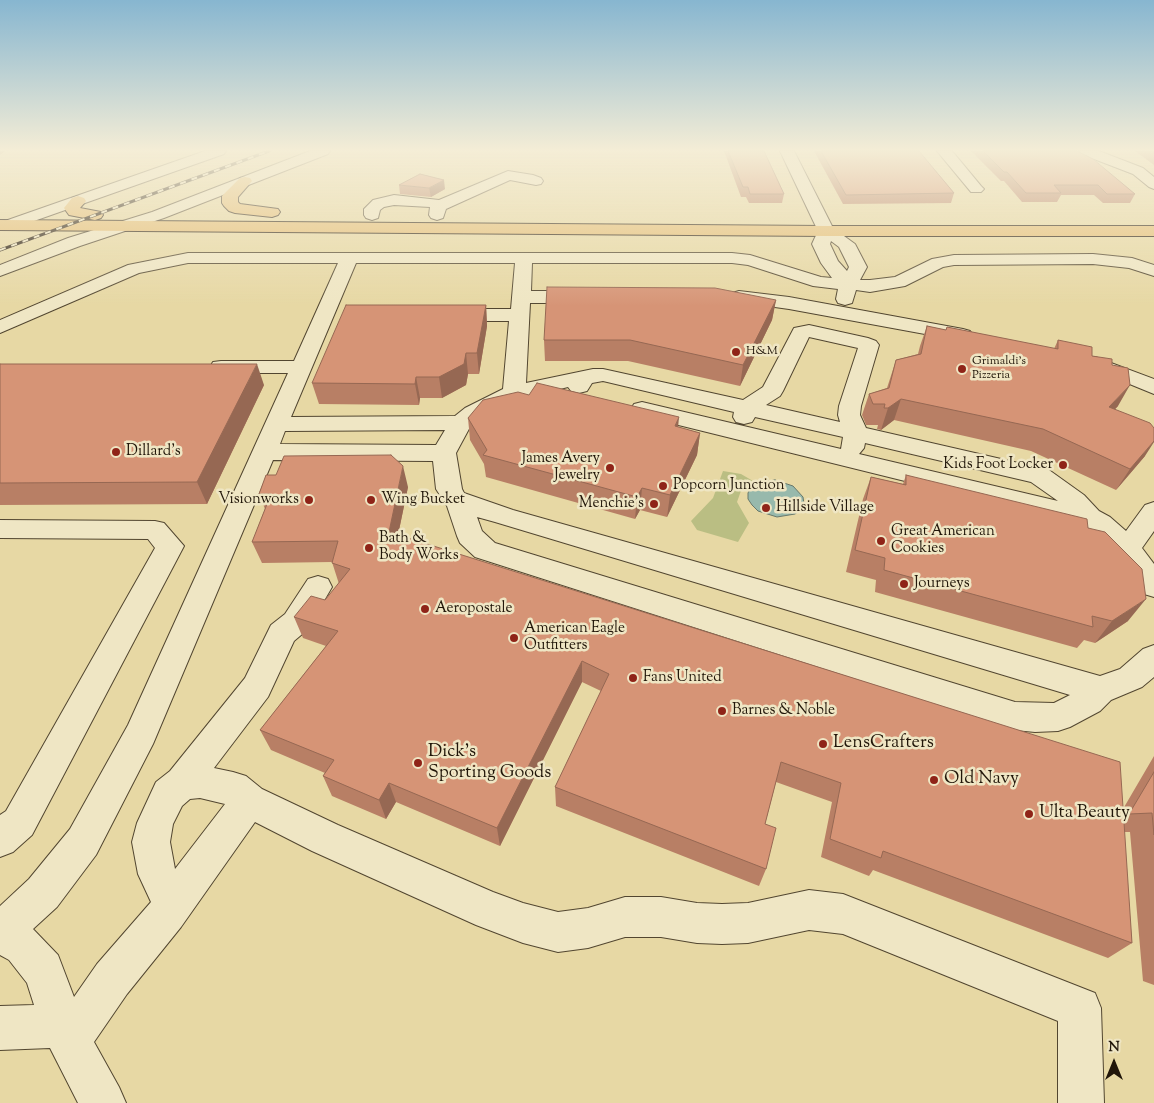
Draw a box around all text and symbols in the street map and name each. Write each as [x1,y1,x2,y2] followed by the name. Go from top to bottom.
[746,345,778,359] place label: H&M
[730,346,742,358] marker: H&M
[972,355,1026,383] place label: Grimaldi's Pizzeria
[956,363,968,375] marker: Grimaldi's Pizzeria
[126,443,181,461] place label: Dillard's
[110,446,122,458] marker: Dillard's
[522,450,600,485] place label: James Avery Jewelry
[943,456,1053,474] place label: Kids Foot Locker
[1057,459,1069,471] marker: Kids Foot Locker
[604,462,616,474] marker: James Avery Jewelry
[673,477,785,495] place label: Popcorn Junction
[657,480,669,492] marker: Popcorn Junction
[218,491,299,509] place label: Visionworks
[381,491,465,509] place label: Wing Bucket
[303,494,315,506] marker: Visionworks
[365,494,377,506] marker: Wing Bucket
[579,495,644,513] place label: Menchie's
[648,498,660,510] marker: Menchie's
[776,499,874,517] place label: Hillside Village
[760,502,772,514] marker: Hillside Village
[891,523,995,558] place label: Great American Cookies
[379,530,459,565] place label: Bath & Body Works
[875,535,887,547] marker: Great American Cookies
[363,542,375,554] marker: Bath & Body Works
[914,575,970,593] place label: Journeys
[898,578,910,590] marker: Journeys
[435,600,513,618] place label: Aeropostale
[419,603,431,615] marker: Aeropostale
[524,620,625,655] place label: American Eagle Outfitters
[508,632,520,644] marker: American Eagle Outfitters
[643,669,722,687] place label: Fans United
[627,672,639,684] marker: Fans United
[732,702,835,720] place label: Barnes & Noble
[716,705,728,717] marker: Barnes & Noble
[833,733,934,755] place label: LensCrafters
[817,738,829,750] marker: LensCrafters
[428,742,551,784] place label: Dick's Sporting Goods
[412,757,424,769] marker: Dick's Sporting Goods
[944,769,1019,791] place label: Old Navy
[928,774,940,786] marker: Old Navy
[1039,803,1130,825] place label: Ulta Beauty
[1023,808,1035,820] marker: Ulta Beauty
[1089,1038,1139,1088] north arrow
[1108,1038,1120,1058] text: N

